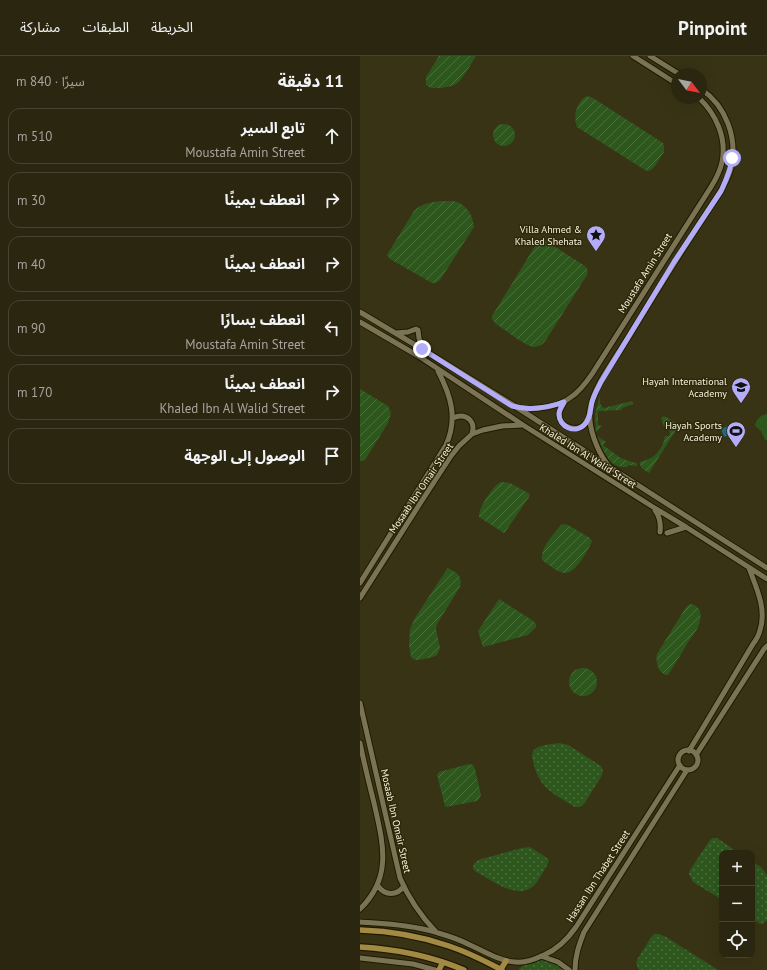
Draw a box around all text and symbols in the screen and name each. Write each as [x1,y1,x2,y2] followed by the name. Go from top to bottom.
[678,16,747,40] text: Pinpoint
[20,18,60,36] text: مشاركة
[82,18,129,36] text: الطبقات
[151,18,193,36] text: الخريطة
[671,68,707,104] north arrow
[278,70,344,92] text: 11 دقيقة
[16,73,85,90] text: سيرًا · 840 m
[241,118,305,137] text: تابع السير
[321,125,343,147] icon: ahead
[17,128,52,145] text: 510 m
[185,144,305,161] text: Moustafa Amin Street
[723,149,741,167] route start
[321,189,343,211] icon: right
[225,190,305,209] text: انعطف يمينًا
[17,192,45,209] text: 30 m
[515,223,582,248] place label: Villa Ahmed & Khaled Shehata
[585,224,607,252] place icon: Villa Ahmed & Khaled Shehata
[615,230,675,315] street label: Moustafa Amin Street
[321,253,343,275] icon: right
[225,254,305,273] text: انعطف يمينًا
[17,256,45,273] text: 40 m
[221,310,305,329] text: انعطف يسارًا
[321,317,343,339] icon: left
[17,320,45,337] text: 90 m
[185,336,305,353] text: Moustafa Amin Street
[413,340,431,358] route end
[225,374,305,393] text: انعطف يمينًا
[642,375,727,400] place label: Hayah International Academy
[730,376,752,404] school or university icon: Hayah International Academy
[321,381,343,403] icon: right
[17,384,52,401] text: 170 m
[159,400,305,417] text: Khaled Ibn Al Walid Street
[665,419,722,444] place label: Hayah Sports Academy
[725,420,747,448] sports icon: Hayah Sports Academy
[537,421,639,492] street label: Khaled Ibn Al Walid Street
[386,440,456,536] street label: Mosaab Ibn Omair Street
[321,445,343,467] icon: arrive
[184,446,305,465] text: الوصول إلى الوجهة
[378,768,414,875] street label: Mosaab Ibn Omair Street
[563,827,633,925] street label: Hassan Ibn Thabet Street
[719,850,755,958] map controls
[719,850,755,886] button: +
[719,886,755,922] button: −
[719,922,755,958] button: locate

